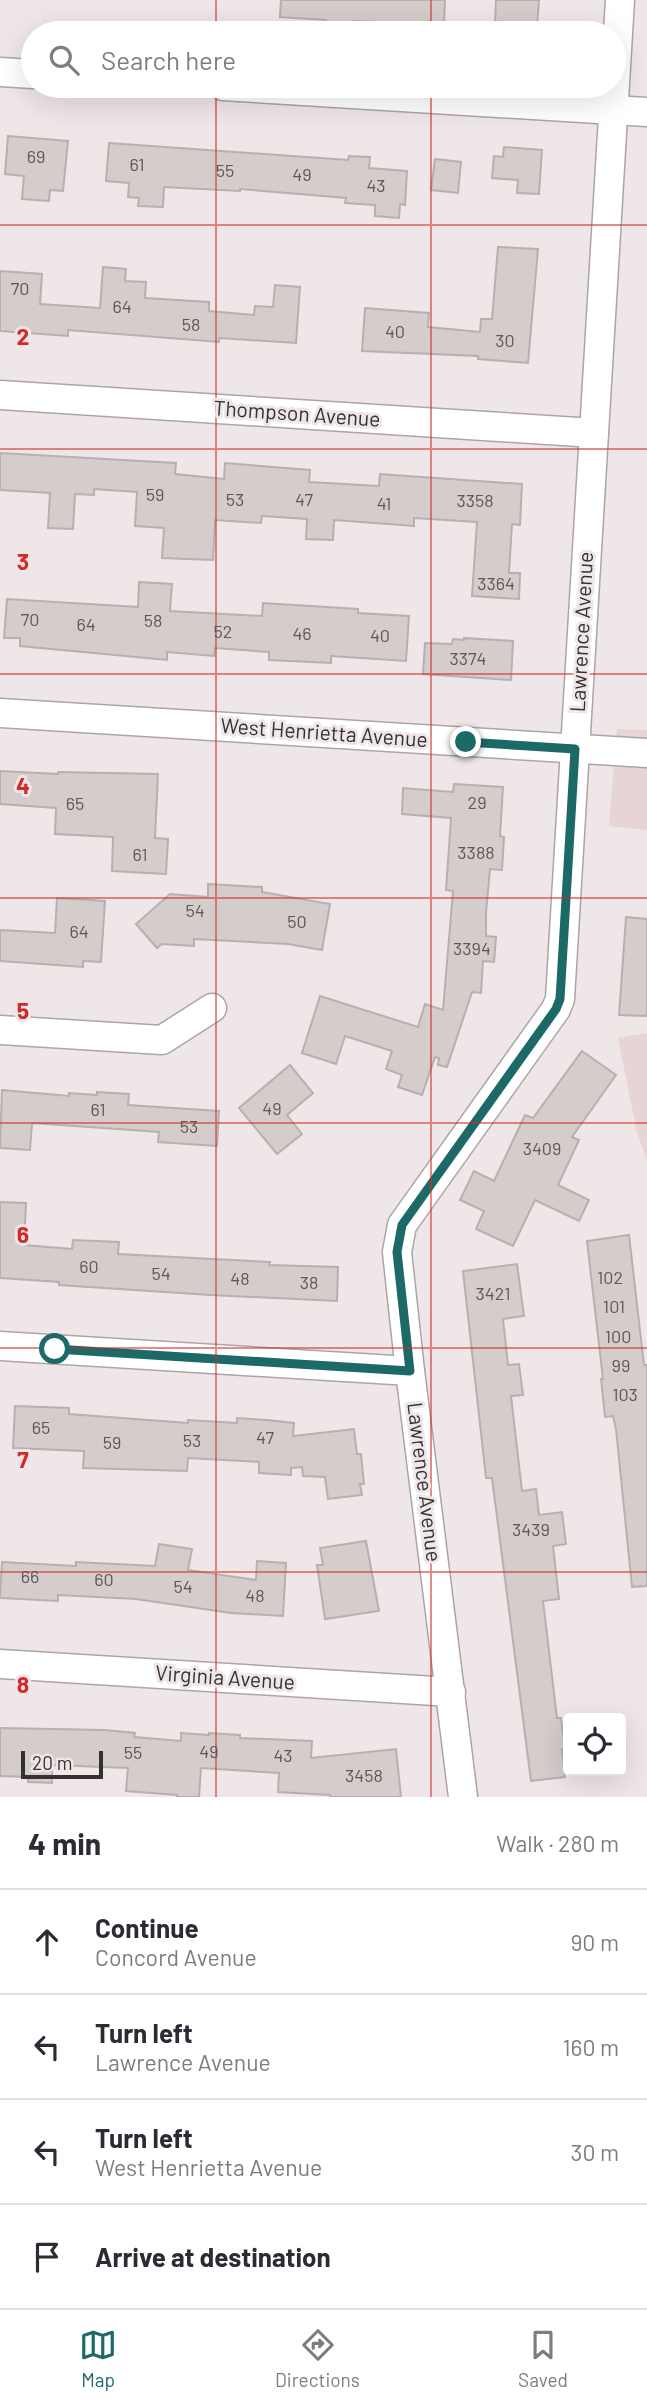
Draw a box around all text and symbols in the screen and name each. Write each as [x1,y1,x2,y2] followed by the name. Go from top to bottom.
[21,21,626,98] search box
[45,41,83,79] icon: search
[101,44,236,75] text: Search here
[27,145,45,167] house number: 69
[129,153,145,175] house number: 61
[216,159,234,181] house number: 55
[292,163,312,185] house number: 49
[366,174,386,196] house number: 43
[11,277,29,299] house number: 70
[112,295,132,317] house number: 64
[182,313,200,335] house number: 58
[385,320,405,342] house number: 40
[17,322,29,350] text: 2
[495,329,515,351] house number: 30
[213,394,381,431] street label: Thompson Avenue
[146,483,164,505] house number: 59
[226,488,244,510] house number: 53
[295,488,313,510] house number: 47
[456,489,494,511] house number: 3358
[377,492,391,514] house number: 41
[17,547,29,575] text: 3
[564,551,597,713] street label: Lawrence Avenue
[477,572,515,594] house number: 3364
[21,608,39,630] house number: 70
[144,609,162,631] house number: 58
[76,613,96,635] house number: 64
[214,620,232,642] house number: 52
[292,622,312,644] house number: 46
[370,624,390,646] house number: 40
[450,647,486,669] house number: 3374
[220,712,429,751] street label: West Henrietta Avenue
[450,726,481,757] route end
[16,771,30,799] text: 4
[467,791,487,813] house number: 29
[66,792,84,814] house number: 65
[457,841,495,863] house number: 3388
[132,843,148,865] house number: 61
[185,899,205,921] house number: 54
[287,910,307,932] house number: 50
[69,920,89,942] house number: 64
[453,937,491,959] house number: 3394
[17,996,29,1024] text: 5
[262,1097,282,1119] house number: 49
[90,1098,106,1120] house number: 61
[180,1115,198,1137] house number: 53
[523,1137,561,1159] house number: 3409
[17,1220,29,1248] text: 6
[79,1255,99,1277] house number: 60
[151,1262,171,1284] house number: 54
[597,1266,623,1288] house number: 102
[230,1267,250,1289] house number: 48
[300,1271,318,1293] house number: 38
[476,1282,510,1304] house number: 3421
[603,1295,625,1317] house number: 101
[605,1325,631,1347] house number: 100
[39,1333,70,1364] route start
[612,1354,630,1376] house number: 99
[612,1383,638,1405] house number: 103
[403,1401,448,1563] street label: Lawrence Avenue
[32,1416,50,1438] house number: 65
[256,1426,274,1448] house number: 47
[183,1429,201,1451] house number: 53
[103,1431,121,1453] house number: 59
[17,1445,29,1473] text: 7
[512,1518,550,1540] house number: 3439
[21,1565,39,1587] house number: 66
[94,1568,114,1590] house number: 60
[173,1575,193,1597] house number: 54
[245,1584,265,1606] house number: 48
[154,1659,296,1694] street label: Virginia Avenue
[17,1670,29,1698] text: 8
[563,1713,626,1776] map controls
[563,1713,626,1776] button: locate
[199,1740,219,1762] house number: 49
[124,1741,142,1763] house number: 55
[273,1744,293,1766] house number: 43
[21,1748,103,1780] scale bar
[32,1751,72,1774] text: 20 m
[345,1764,383,1786] house number: 3458
[28,1825,101,1861] text: 4 min
[496,1829,619,1857] text: Walk · 280 m
[95,1912,199,1943] text: Continue
[28,1923,66,1961] icon: ahead
[570,1928,619,1956] text: 90 m
[95,1943,257,1971] text: Concord Avenue
[95,2017,193,2048] text: Turn left
[28,2028,66,2066] icon: left
[562,2033,619,2061] text: 160 m
[95,2048,271,2076] text: Lawrence Avenue
[95,2122,193,2153] text: Turn left
[28,2133,66,2171] icon: left
[571,2138,619,2166] text: 30 m
[95,2153,322,2181] text: West Henrietta Avenue
[28,2238,66,2276] icon: arrive
[95,2241,331,2272] text: Arrive at destination
[79,2326,117,2391] tab: Map
[275,2326,360,2391] tab: Directions
[518,2326,568,2391] tab: Saved

